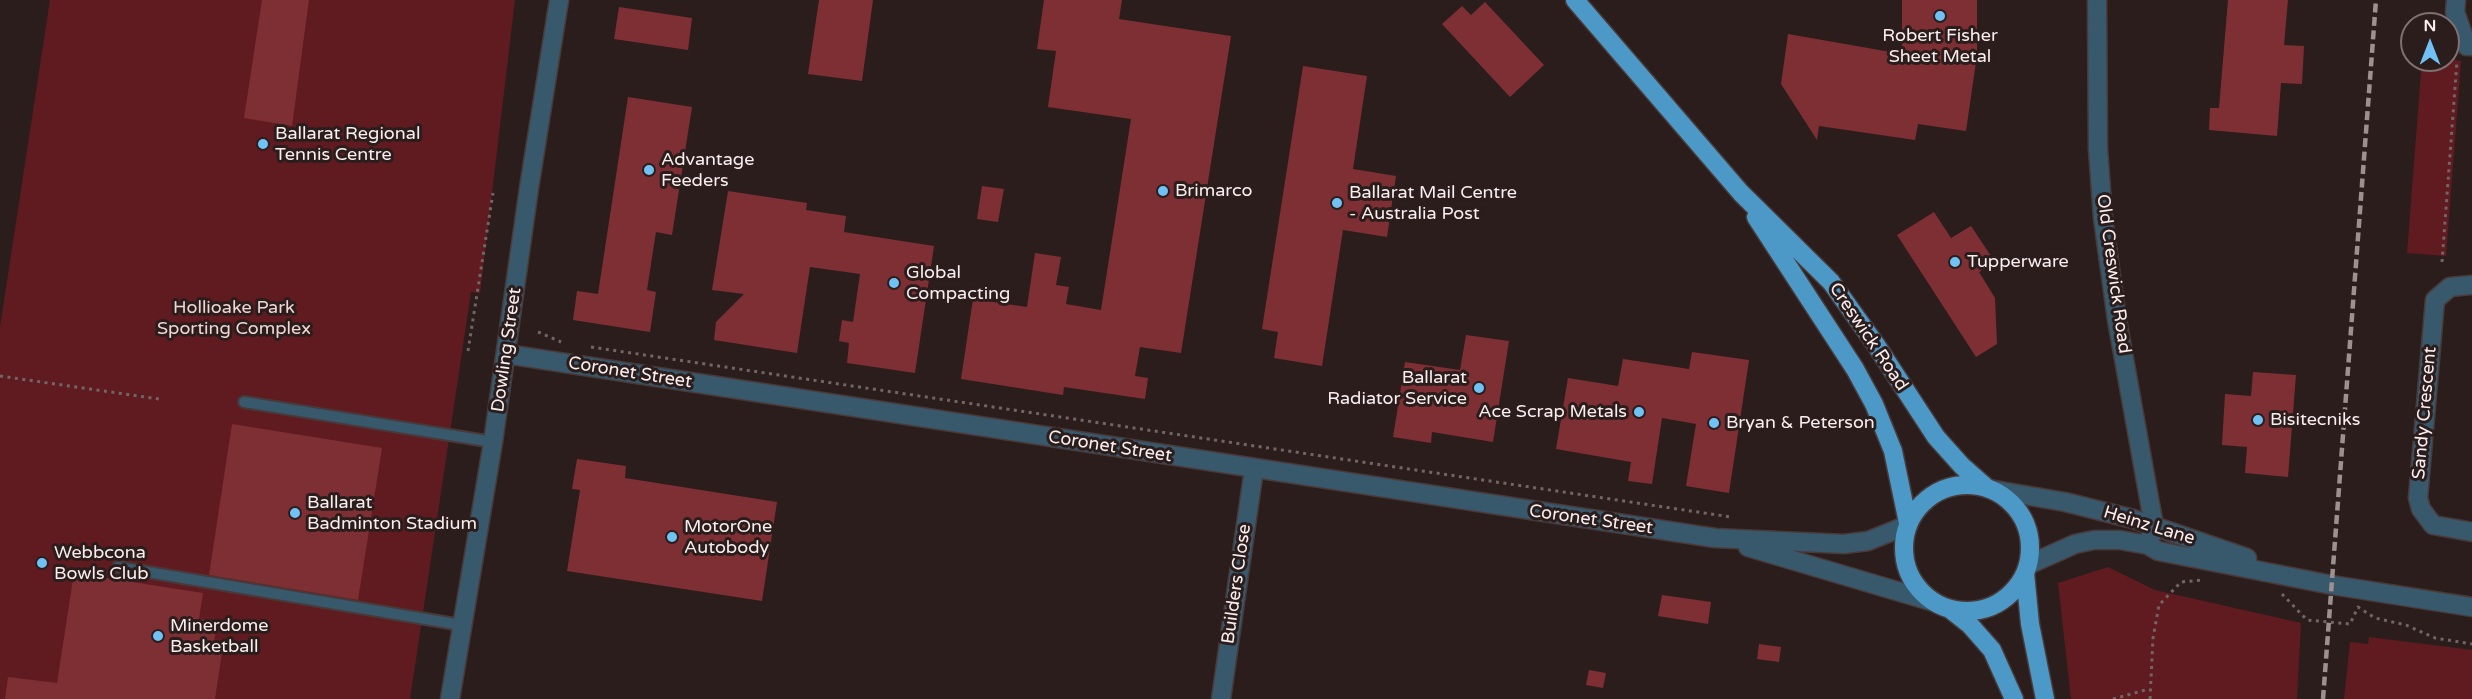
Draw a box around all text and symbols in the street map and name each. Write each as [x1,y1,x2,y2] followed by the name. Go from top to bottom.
[1933,9,1947,23] marker: Robert Fisher Sheet Metal
[2400,12,2460,72] north arrow
[2424,16,2436,36] text: N
[1882,25,1998,68] place label: Robert Fisher Sheet Metal
[275,123,420,166] place label: Ballarat Regional Tennis Centre
[256,137,270,151] marker: Ballarat Regional Tennis Centre
[661,149,754,192] place label: Advantage Feeders
[642,163,656,177] marker: Advantage Feeders
[1175,180,1252,202] place label: Brimarco
[1349,182,1517,224] place label: Ballarat Mail Centre - Australia Post
[1156,184,1170,198] marker: Brimarco
[2091,193,2135,355] street label: Old Creswick Road
[1330,196,1344,210] marker: Ballarat Mail Centre - Australia Post
[1967,251,2069,273] place label: Tupperware
[1948,255,1962,269] marker: Tupperware
[906,262,1010,304] place label: Global Compacting
[887,276,901,290] marker: Global Compacting
[1824,279,1912,395] street label: Creswick Road
[488,286,526,414] street label: Dowling Street
[157,297,311,340] park label: Hollioake Park Sporting Complex
[2408,346,2442,480] street label: Sandy Crescent
[567,353,693,393] street label: Coronet Street
[1327,367,1467,410] place label: Ballarat Radiator Service
[1472,381,1486,395] marker: Ballarat Radiator Service
[1478,401,1627,423] place label: Ace Scrap Metals
[1632,405,1646,419] marker: Ace Scrap Metals
[2270,409,2360,431] place label: Bisitecniks
[1726,412,1875,434] place label: Bryan & Peterson
[2251,413,2265,427] marker: Bisitecniks
[1707,416,1721,430] marker: Bryan & Peterson
[1047,427,1173,467] street label: Coronet Street
[307,492,477,534] place label: Ballarat Badminton Stadium
[1528,501,1654,539] street label: Coronet Street
[2101,502,2197,550] street label: Heinz Lane
[288,506,302,520] marker: Ballarat Badminton Stadium
[684,516,772,558] place label: MotorOne Autobody
[1218,523,1256,645] street label: Builders Close
[665,530,679,544] marker: MotorOne Autobody
[54,542,149,584] place label: Webbcona Bowls Club
[35,556,49,570] marker: Webbcona Bowls Club
[170,615,268,658] place label: Minerdome Basketball
[151,629,165,643] marker: Minerdome Basketball

